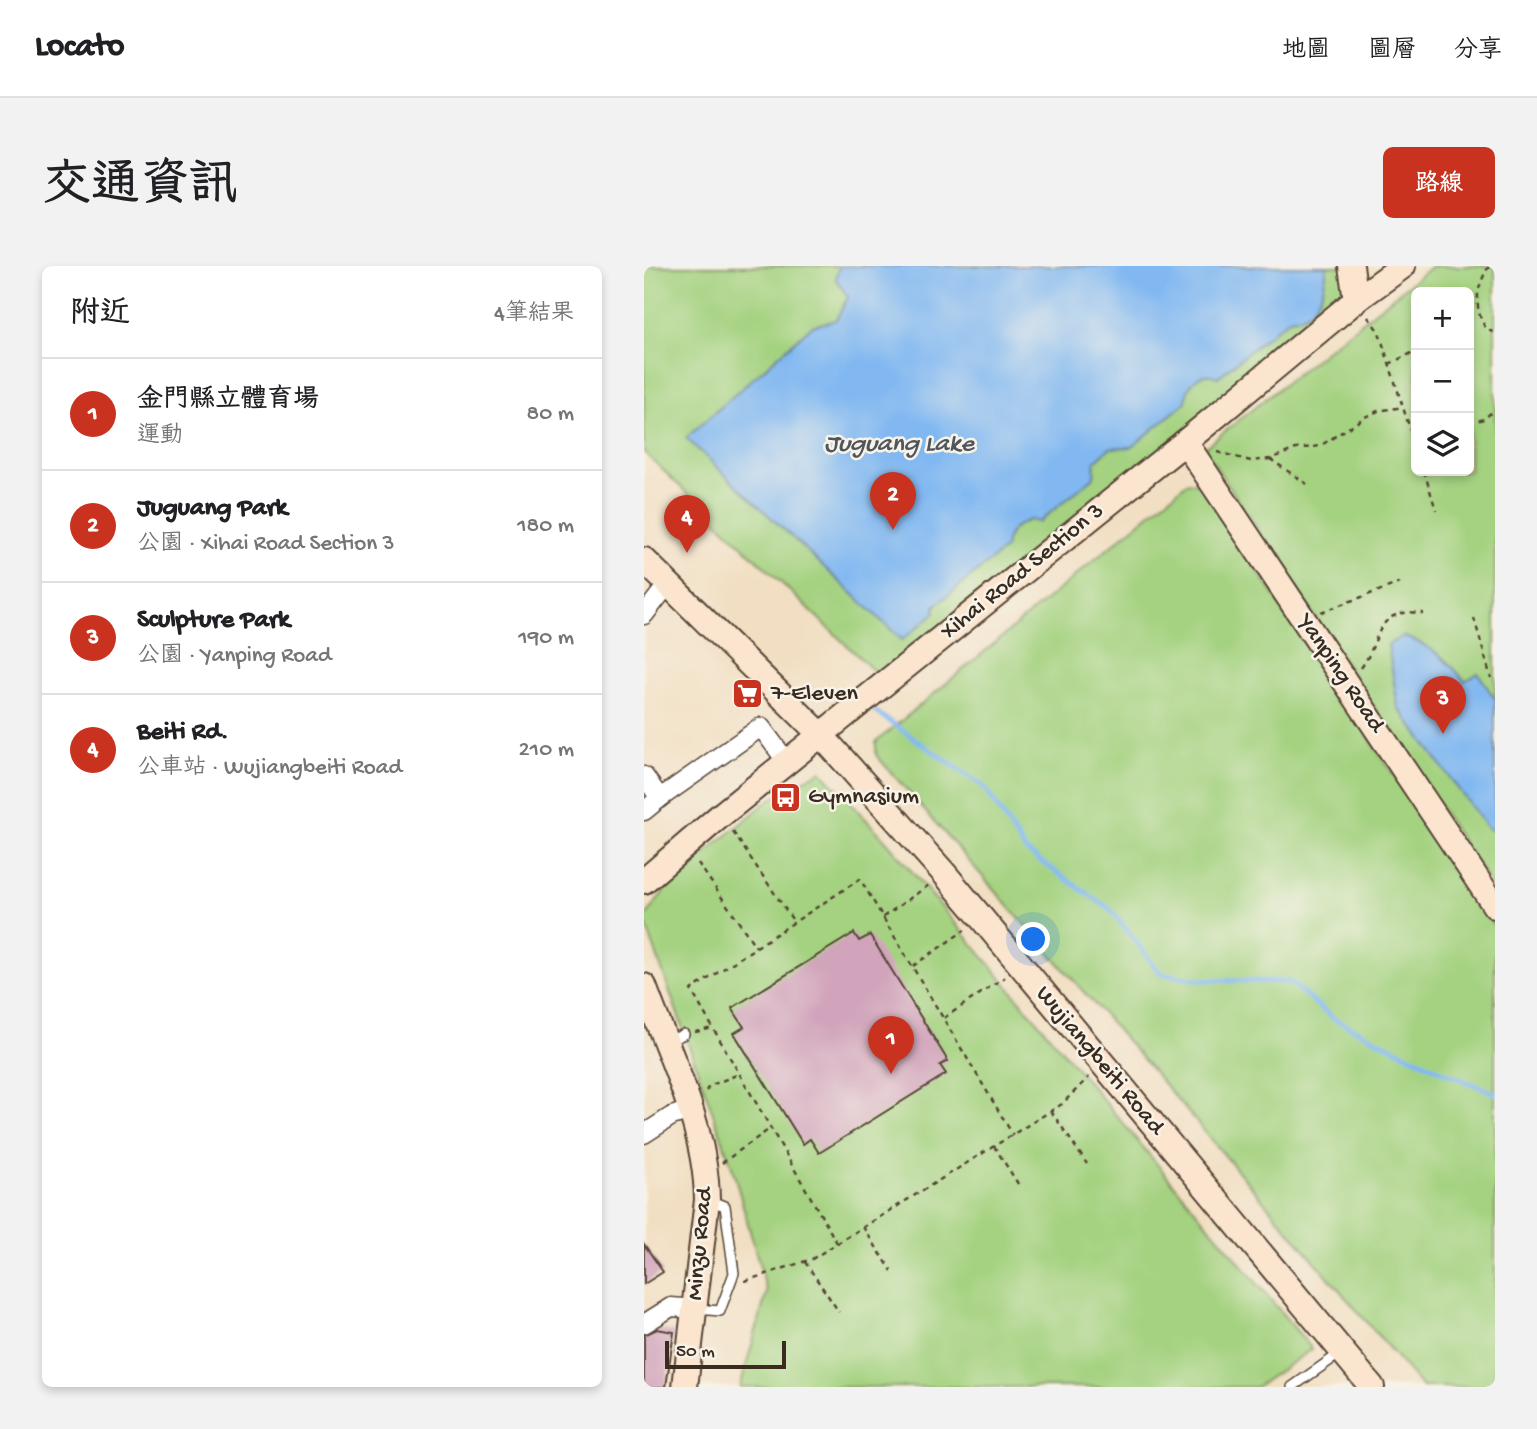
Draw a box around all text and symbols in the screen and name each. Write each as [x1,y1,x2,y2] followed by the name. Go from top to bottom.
[35,29,124,67] text: Locato
[1282,37,1330,66] text: 地圖
[1368,37,1416,66] text: 圖層
[1454,37,1502,66] text: 分享
[1383,147,1495,218] button: 路線
[42,160,238,218] text: 交通資訊
[1411,287,1474,476] map controls
[1411,287,1474,350] button: +
[70,298,130,333] text: 附近
[494,301,574,328] text: 4筆結果
[1411,350,1474,413] button: −
[137,386,319,417] text: 金門縣立體育場
[88,401,98,428] text: 1
[527,401,574,428] text: 80 m
[1411,413,1474,476] button: layers
[137,423,183,450] text: 運動
[824,430,975,461] water label: Juguang Lake
[870,472,916,530] pin: 2
[137,494,287,525] text: Juguang Park
[664,495,710,553] pin: 4
[935,497,1111,647] street label: Xihai Road Section 3
[87,513,99,540] text: 2
[517,513,574,540] text: 180 m
[137,531,395,558] text: 公園 · Xihai Road Section 3
[137,606,290,637] text: Sculpture Park
[1289,608,1391,740] street label: Yanping Road
[87,625,99,652] text: 3
[518,625,574,652] text: 190 m
[137,643,331,670] text: 公園 · Yanping Road
[1420,676,1466,734] pin: 3
[731,677,765,711] supermarket icon: 7-Eleven
[770,680,859,709] place label: 7-Eleven
[137,718,229,749] text: Beiti Rd.
[88,737,98,764] text: 4
[519,737,574,764] text: 210 m
[137,755,402,782] text: 公車站 · Wujiangbeiti Road
[768,780,802,814] bus stop icon: Gymnasium
[808,783,919,812] place label: Gymnasium
[1016,922,1050,956] your location
[1028,981,1171,1143] street label: Wujiangbeiti Road
[868,1016,914,1074] pin: 1
[682,1184,721,1302] street label: Minzu Road
[665,1338,786,1370] scale bar
[676,1341,715,1364] text: 50 m

